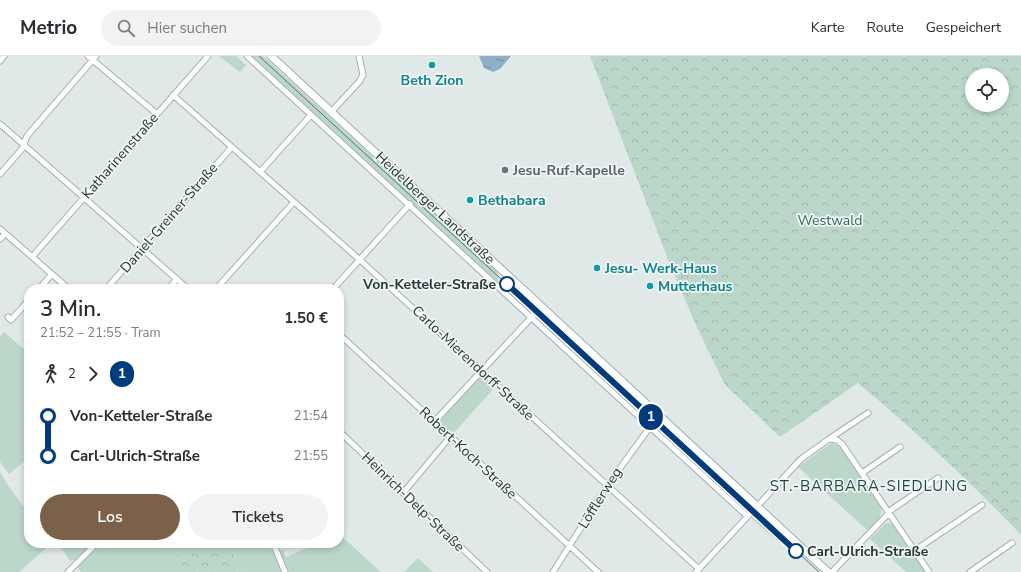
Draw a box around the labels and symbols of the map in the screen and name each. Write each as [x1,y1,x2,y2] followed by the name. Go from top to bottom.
[427,60,437,70] marker: Beth Zion
[401,71,463,90] place label: Beth Zion
[77,109,163,203] street label: Katharinenstraße
[371,148,499,268] street label: Heidelberger Landstraße
[116,159,222,277] street label: Daniel-Greiner-Straße
[512,161,625,180] place label: Jesu-Ruf-Kapelle
[500,165,510,175] marker: Jesu-Ruf-Kapelle
[478,191,546,210] place label: Bethabara
[465,195,475,205] marker: Bethabara
[798,211,862,230] park label: Westwald
[604,259,717,278] place label: Jesu- Werk-Haus
[592,263,602,273] marker: Jesu- Werk-Haus
[362,275,496,294] place label: Von-Ketteler-Straße
[499,276,515,292] marker: Von-Ketteler-Straße
[658,277,733,296] place label: Mutterhaus
[645,281,655,291] marker: Mutterhaus
[408,301,538,425] street label: Carlo-Mierendorff-Straße
[415,403,521,503] street label: Robert-Koch-Straße
[638,404,664,430] line badge: 1
[358,448,468,556] street label: Heinrich-Delp-Straße
[574,464,626,532] street label: Löfflerweg
[770,476,968,496] district label: ST.-BARBARA-SIEDLUNG
[807,542,929,561] place label: Carl-Ulrich-Straße
[788,543,804,559] marker: Carl-Ulrich-Straße

